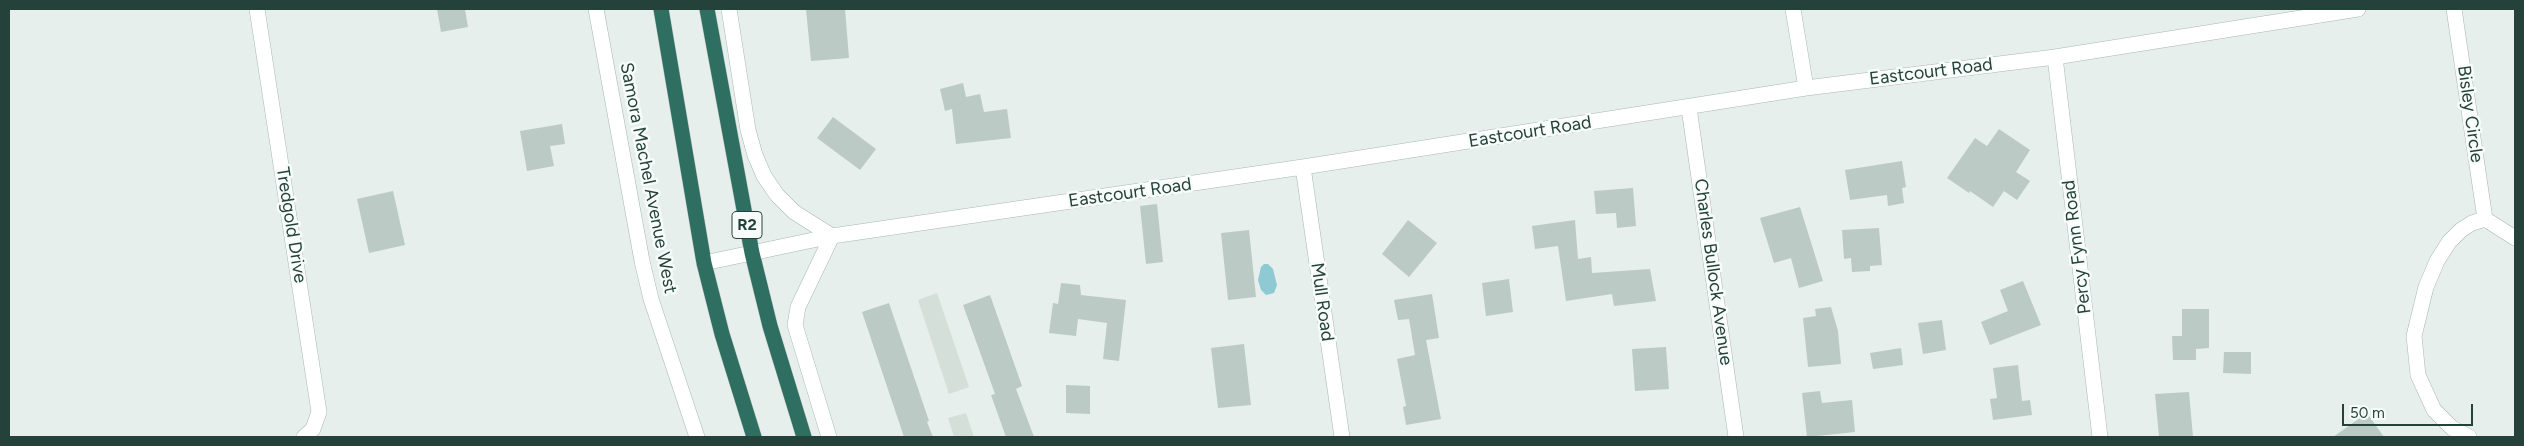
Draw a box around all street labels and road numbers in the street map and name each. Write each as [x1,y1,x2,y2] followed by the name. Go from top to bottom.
[1868,54,1994,90] street label: Eastcourt Road
[615,61,681,295] street label: Samora Machel Avenue West
[2453,64,2487,164] street label: Bisley Circle
[1467,112,1593,152] street label: Eastcourt Road
[271,165,311,285] street label: Tredgold Drive
[1067,174,1193,212] street label: Eastcourt Road
[1689,177,1737,367] street label: Charles Bullock Avenue
[2058,179,2096,315] street label: Percy Fynn Road
[732,212,762,238] road number: R2
[1306,261,1338,343] street label: Mull Road

